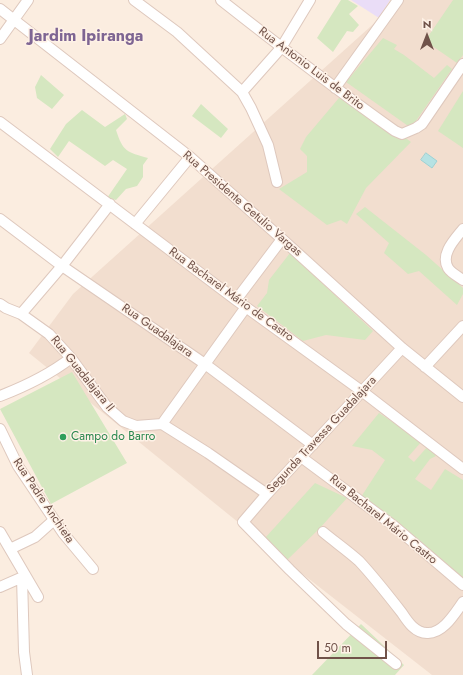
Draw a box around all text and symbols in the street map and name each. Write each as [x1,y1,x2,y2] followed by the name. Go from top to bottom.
[407,16,447,56] north arrow
[423,16,431,32] text: N
[255,25,367,113] street label: Rua Antonio Luis de Brito
[29,27,143,47] district label: Jardim Ipiranga
[179,148,305,260] street label: Rua Presidente Getulio Vargas
[166,245,296,345] street label: Rua Bacharel Mário de Castro
[119,301,195,361] street label: Rua Guadalajara
[47,333,117,415] street label: Rua Guadalajara II
[264,374,380,496] street label: Segunda Travessa Guadalajara
[71,430,155,444] place label: Campo do Barro
[58,432,68,442] marker: Campo do Barro
[9,456,77,546] street label: Rua Padre Anchieta
[326,472,440,568] street label: Rua Bacharel Mário Castro
[319,633,389,659] scale bar
[324,639,351,657] text: 50 m

